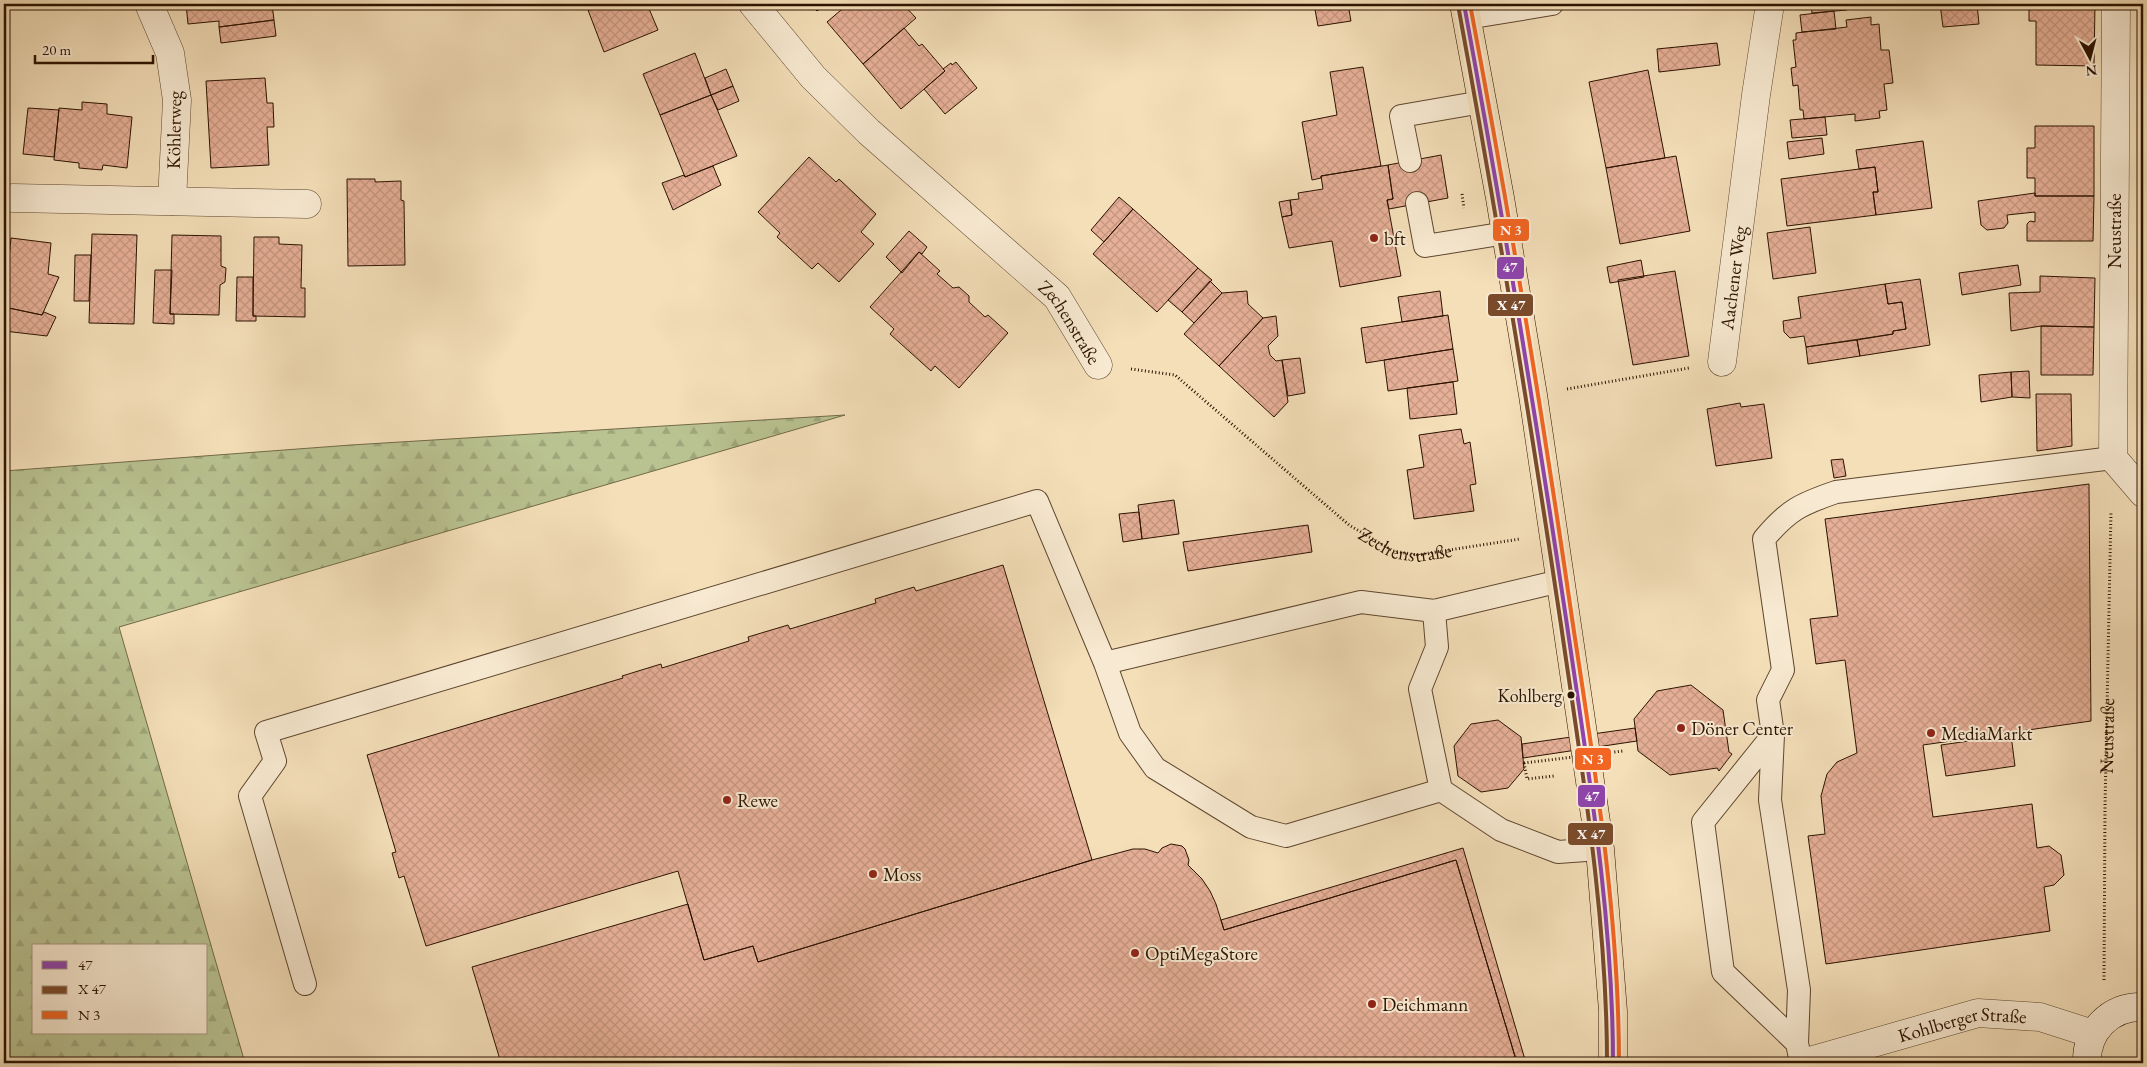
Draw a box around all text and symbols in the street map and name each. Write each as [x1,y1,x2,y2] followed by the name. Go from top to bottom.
[35,32,152,64] scale bar
[2064,32,2114,82] north arrow
[42,40,71,59] text: 20 m
[2084,61,2098,81] text: N
[161,90,187,169] street label: Köhlerweg
[2102,193,2127,269] street label: Neustraße
[1492,218,1530,242] line badge: N 3
[1500,221,1522,239] text: N 3
[1714,224,1752,332] street label: Aachener Weg
[1384,226,1406,251] place label: bft
[1368,232,1380,244] marker: bft
[1496,256,1525,280] line badge: 47
[1503,258,1518,276] text: 47
[1033,274,1107,369] street label: Zechenstraße
[1487,293,1534,317] line badge: X 47
[1496,296,1526,314] text: X 47
[1354,521,1453,568] street label: Zechenstraße
[1497,684,1562,707] place label: Kohlberg
[1566,690,1576,700] marker: Kohlberg
[2093,698,2120,774] street label: Neustraße
[1691,716,1794,741] place label: Döner Center
[1941,721,2032,746] place label: MediaMarkt
[1675,722,1687,734] marker: Döner Center
[1925,727,1937,739] marker: MediaMarkt
[1574,747,1612,771] line badge: N 3
[1582,750,1604,768] text: N 3
[1577,784,1606,808] line badge: 47
[1585,787,1600,805] text: 47
[737,788,778,813] place label: Rewe
[721,794,733,806] marker: Rewe
[1567,822,1614,846] line badge: X 47
[1576,825,1606,843] text: X 47
[883,862,921,887] place label: Moss
[867,868,879,880] marker: Moss
[1145,941,1258,966] place label: OptiMegaStore
[32,944,208,1034] legend
[1129,947,1141,959] marker: OptiMegaStore
[78,955,93,974] text: 47
[77,979,107,998] text: X 47
[1382,992,1468,1017] place label: Deichmann
[1366,998,1378,1010] marker: Deichmann
[1895,1000,2028,1048] street label: Kohlberger Straße
[78,1005,100,1024] text: N 3

